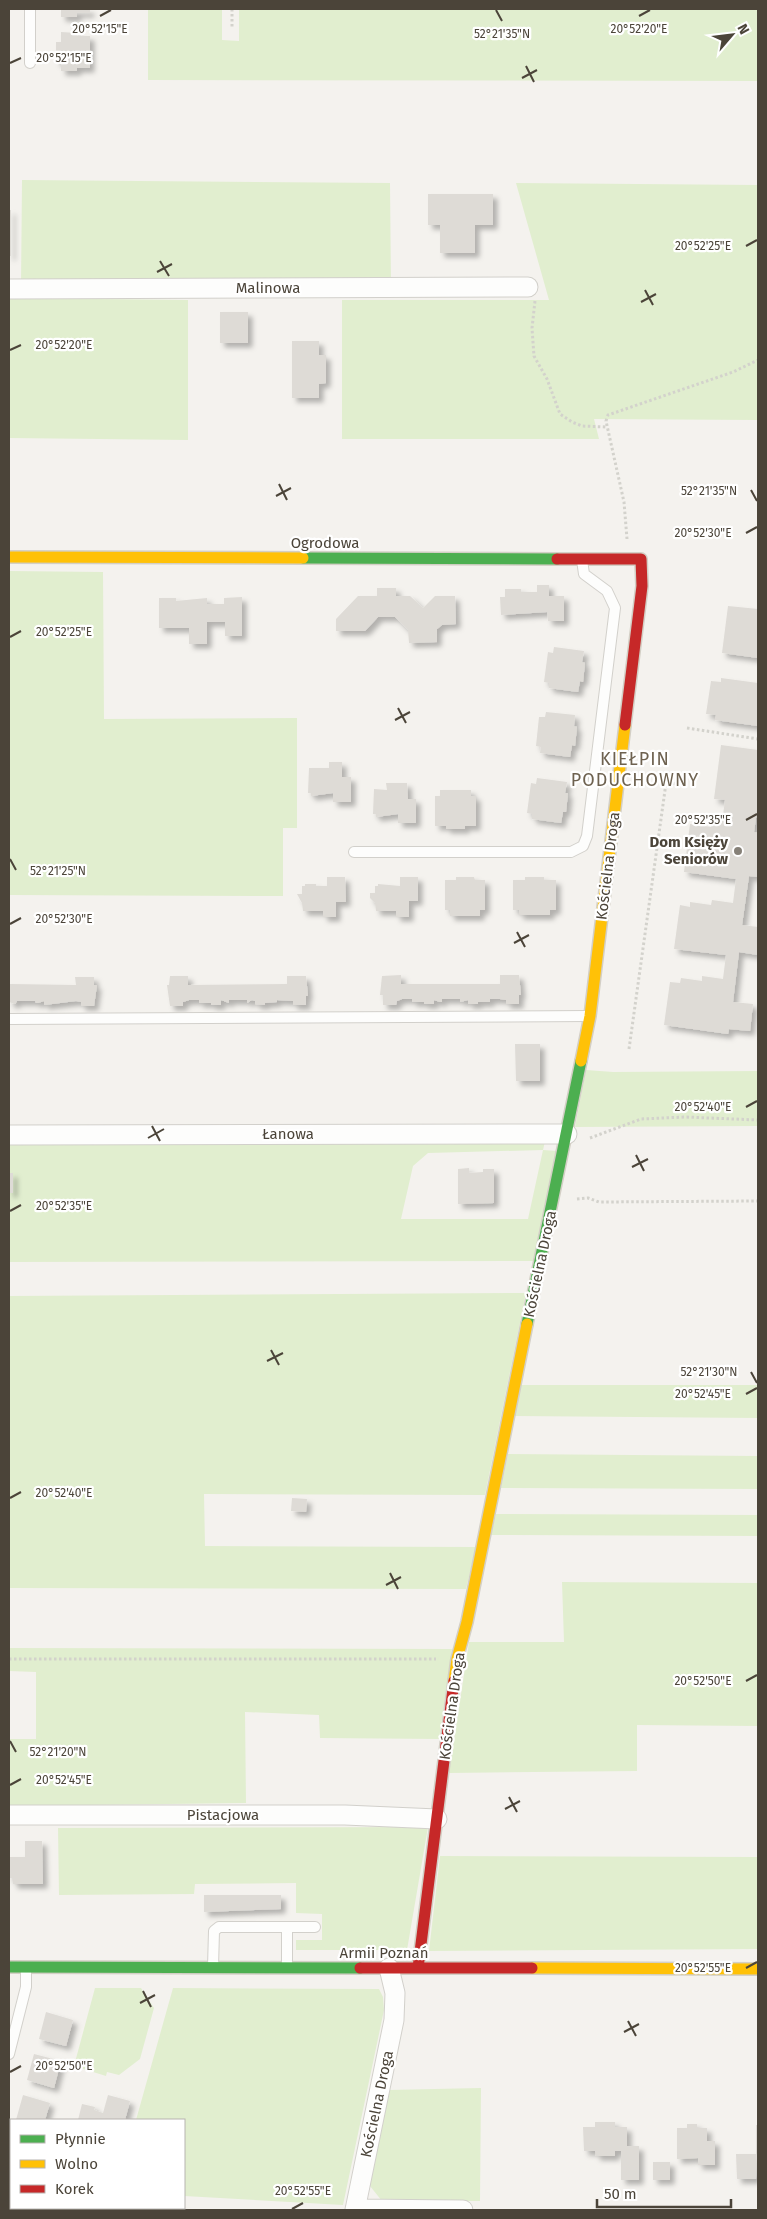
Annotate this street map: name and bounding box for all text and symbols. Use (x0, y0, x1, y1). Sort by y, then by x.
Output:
north arrow (707, 10, 757, 60)
text: N (733, 21, 753, 37)
text: 20°52'15"E (72, 22, 128, 36)
text: 20°52'20"E (610, 22, 668, 36)
text: 52°21'35"N (474, 27, 530, 41)
text: 20°52'15"E (36, 51, 92, 65)
text: 20°52'25"E (675, 239, 731, 253)
street label: Malinowa (236, 279, 300, 297)
text: 20°52'20"E (35, 338, 93, 352)
text: 52°21'35"N (681, 484, 737, 498)
text: 20°52'30"E (674, 526, 732, 540)
street label: Ogrodowa (291, 534, 359, 552)
text: 20°52'25"E (36, 625, 92, 639)
district label: KIEŁPIN PODUCHOWNY (571, 748, 699, 791)
street label: Kościelna Droga (592, 811, 624, 921)
text: 20°52'35"E (675, 813, 731, 827)
place label: Dom Księży Seniorów (649, 833, 729, 868)
marker: Dom Księży Seniorów (732, 845, 744, 857)
text: 52°21'25"N (30, 864, 86, 878)
text: 20°52'30"E (35, 912, 93, 926)
text: 20°52'40"E (674, 1100, 732, 1114)
street label: Łanowa (262, 1125, 314, 1143)
text: 20°52'35"E (36, 1199, 92, 1213)
street label: Kościelna Droga (520, 1209, 560, 1319)
text: 52°21'30"N (680, 1365, 738, 1379)
text: 20°52'45"E (675, 1387, 731, 1401)
text: 20°52'40"E (35, 1486, 93, 1500)
street label: Kościelna Droga (436, 1651, 468, 1761)
text: 20°52'50"E (674, 1674, 732, 1688)
text: 52°21'20"N (29, 1745, 87, 1759)
text: 20°52'45"E (36, 1773, 92, 1787)
street label: Pistacjowa (187, 1806, 259, 1824)
street label: Armii Poznań (340, 1944, 428, 1962)
text: 20°52'55"E (675, 1961, 731, 1975)
street label: Kościelna Droga (357, 2049, 397, 2159)
text: 20°52'50"E (35, 2059, 93, 2073)
legend (10, 2119, 185, 2209)
text: Płynnie (55, 2130, 106, 2148)
text: Wolno (55, 2155, 98, 2173)
scale bar (597, 2176, 731, 2208)
text: Korek (55, 2180, 94, 2198)
text: 20°52'55"E (275, 2184, 331, 2198)
text: 50 m (604, 2185, 637, 2203)

